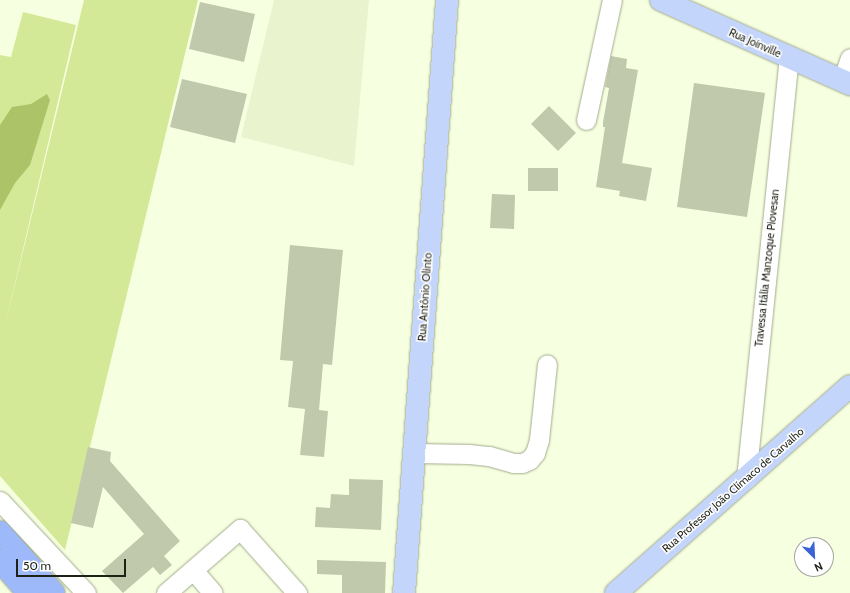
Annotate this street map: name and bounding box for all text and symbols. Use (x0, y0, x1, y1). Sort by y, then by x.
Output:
street label: Rua Joinville (727, 26, 783, 60)
street label: Travessa Itália Manzoque Piovesan (752, 189, 782, 347)
street label: Rua Antônio Olinto (415, 252, 435, 342)
street label: Rua Professor João Clímaco de Carvalho (659, 425, 807, 555)
north arrow (794, 537, 834, 577)
scale bar (18, 551, 128, 577)
text: 50 m (23, 558, 51, 573)
text: N (812, 559, 825, 575)

